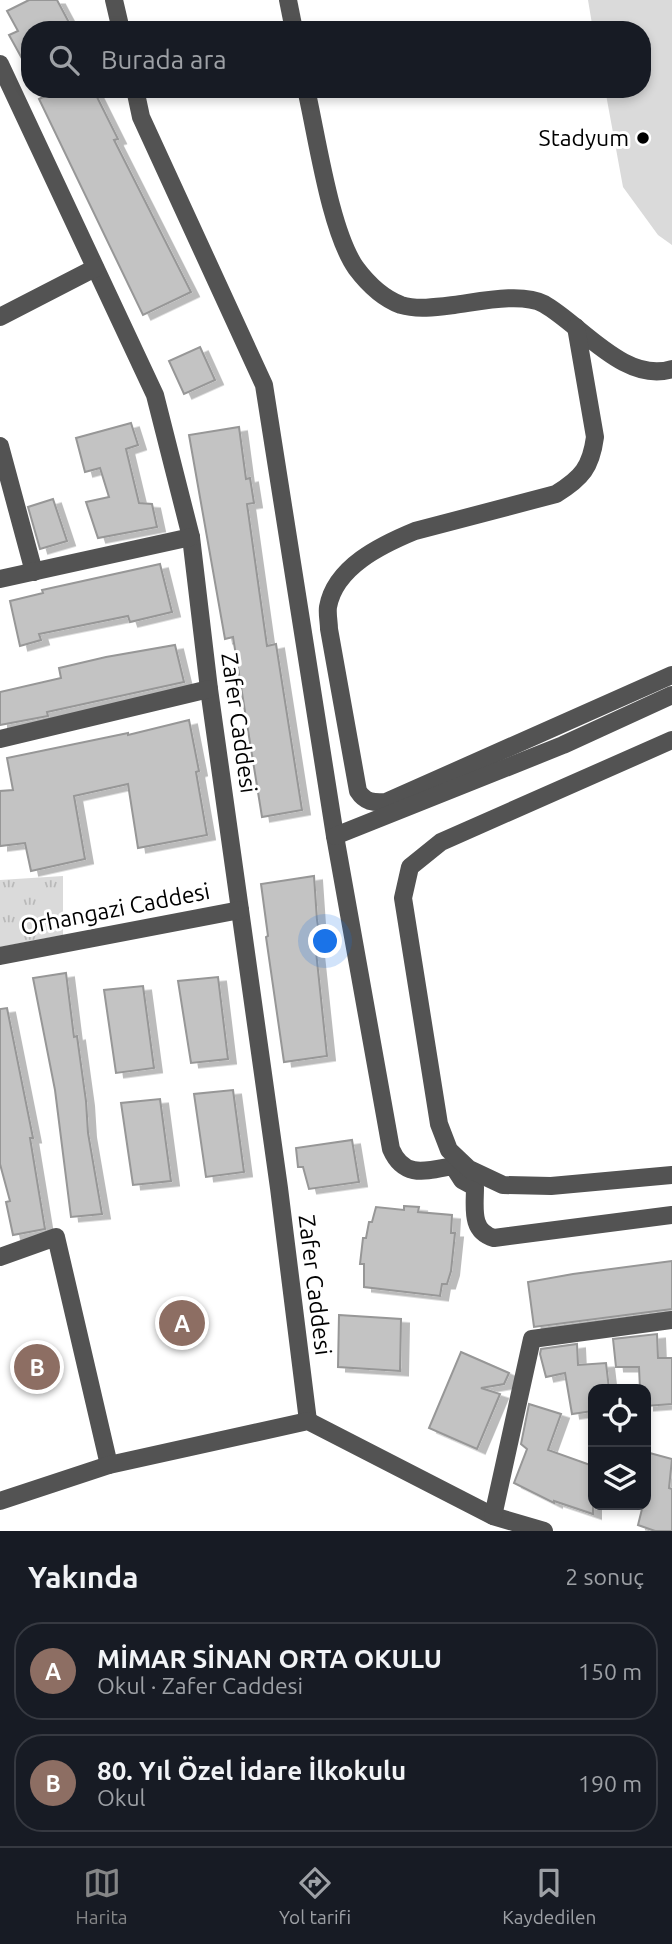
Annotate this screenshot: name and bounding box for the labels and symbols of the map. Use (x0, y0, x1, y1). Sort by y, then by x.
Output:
place label: Stadyum (539, 125, 629, 150)
marker: Stadyum (635, 130, 651, 146)
street label: Zafer Caddesi (217, 651, 262, 795)
street label: Orhangazi Caddesi (18, 878, 212, 939)
your location (308, 924, 342, 958)
street label: Zafer Caddesi (294, 1213, 337, 1357)
pin: A (159, 1297, 205, 1349)
pin: B (14, 1341, 60, 1393)

